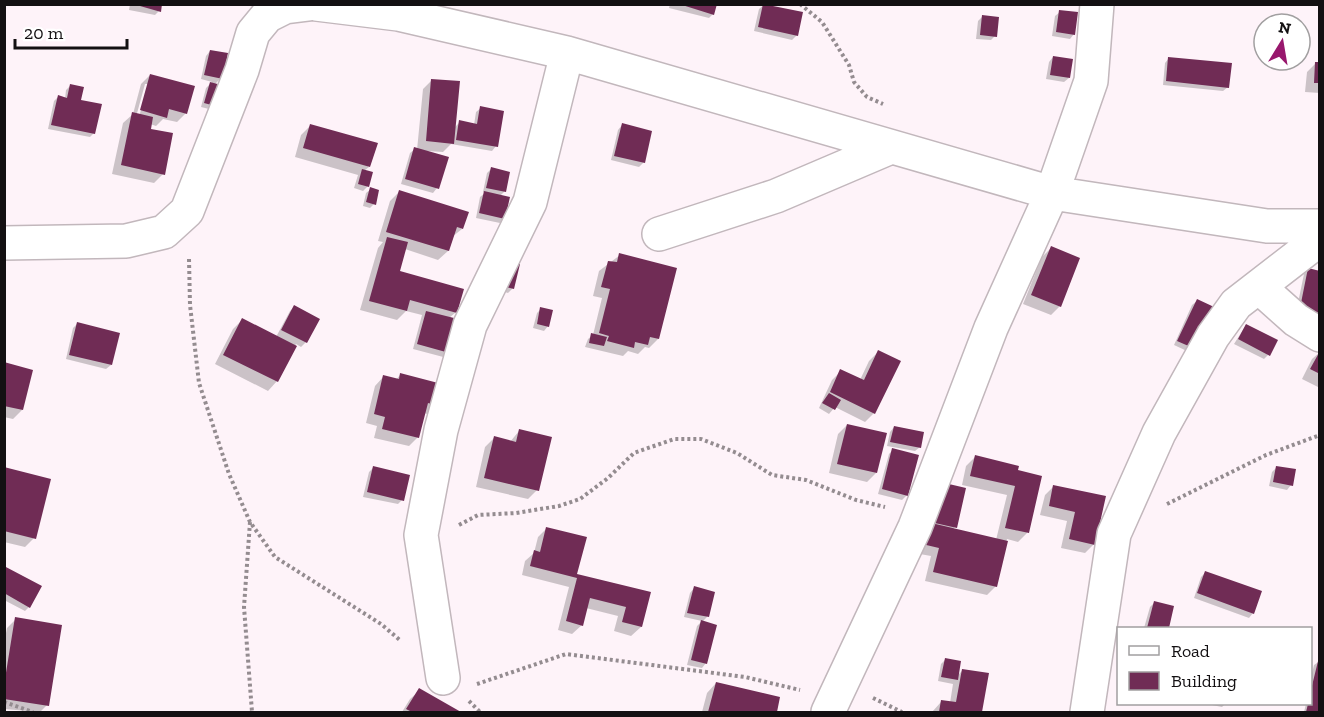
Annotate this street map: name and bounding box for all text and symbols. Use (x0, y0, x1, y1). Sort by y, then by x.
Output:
scale bar (15, 12, 128, 50)
north arrow (1252, 12, 1312, 72)
text: N (1277, 17, 1293, 38)
text: 20 m (24, 22, 64, 44)
legend (1117, 627, 1312, 705)
text: Road (1171, 640, 1210, 662)
text: Building (1171, 670, 1237, 692)

